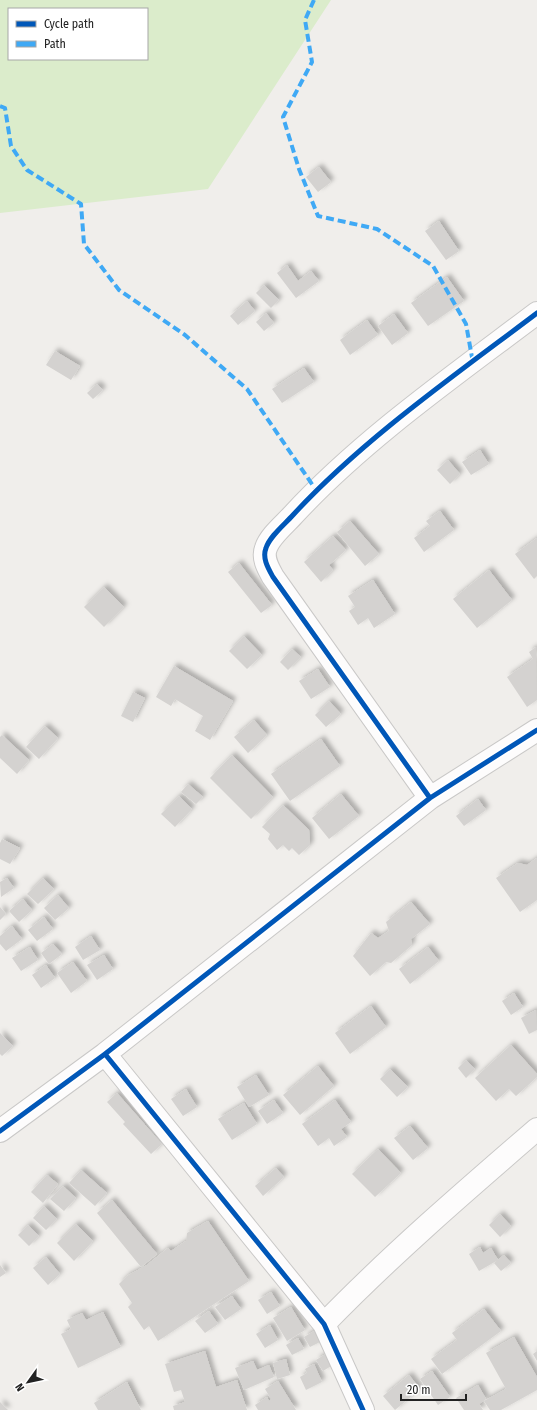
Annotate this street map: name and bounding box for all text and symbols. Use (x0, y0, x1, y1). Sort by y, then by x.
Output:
legend (8, 8, 148, 60)
text: Cycle path (44, 17, 94, 31)
text: Path (44, 37, 66, 51)
north arrow (8, 1362, 48, 1402)
scale bar (401, 1376, 466, 1402)
text: N (13, 1381, 27, 1393)
text: 20 m (407, 1383, 431, 1397)

